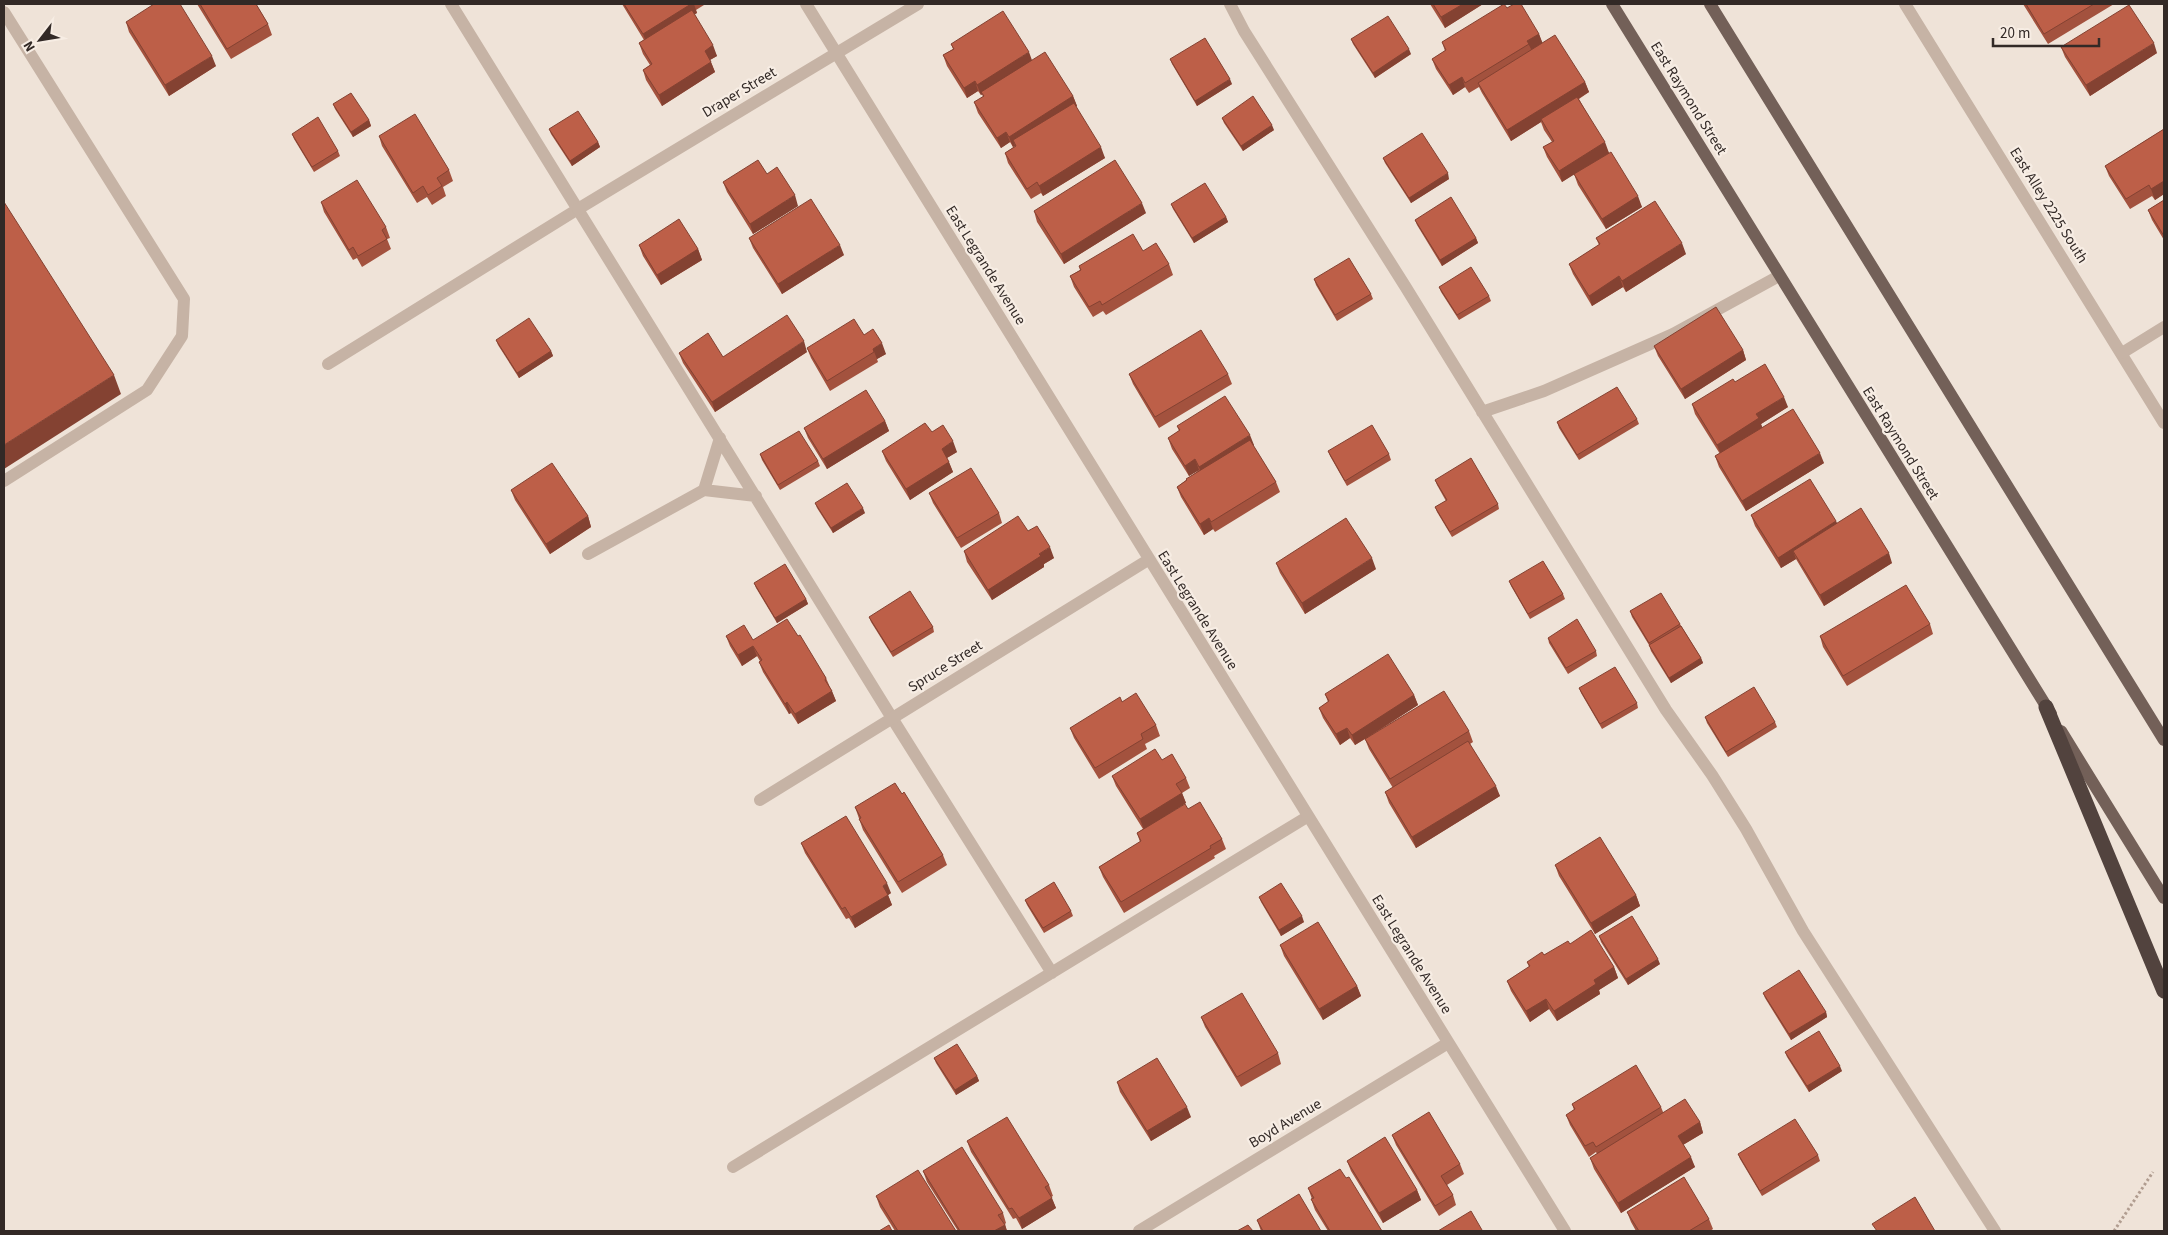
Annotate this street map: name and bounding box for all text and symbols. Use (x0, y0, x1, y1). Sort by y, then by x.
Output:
north arrow (15, 15, 65, 65)
scale bar (1993, 15, 2099, 47)
text: 20 m (2000, 23, 2030, 44)
text: N (19, 37, 41, 55)
street label: East Raymond Street (1645, 37, 1732, 159)
street label: Draper Street (698, 62, 780, 123)
street label: East Alley 2225 South (2004, 143, 2093, 267)
street label: East Legrande Avenue (940, 202, 1031, 329)
street label: East Raymond Street (1857, 382, 1944, 504)
street label: East Legrande Avenue (1152, 547, 1243, 674)
street label: Spruce Street (904, 635, 987, 698)
street label: East Legrande Avenue (1366, 891, 1457, 1018)
street label: Boyd Avenue (1245, 1093, 1326, 1153)

